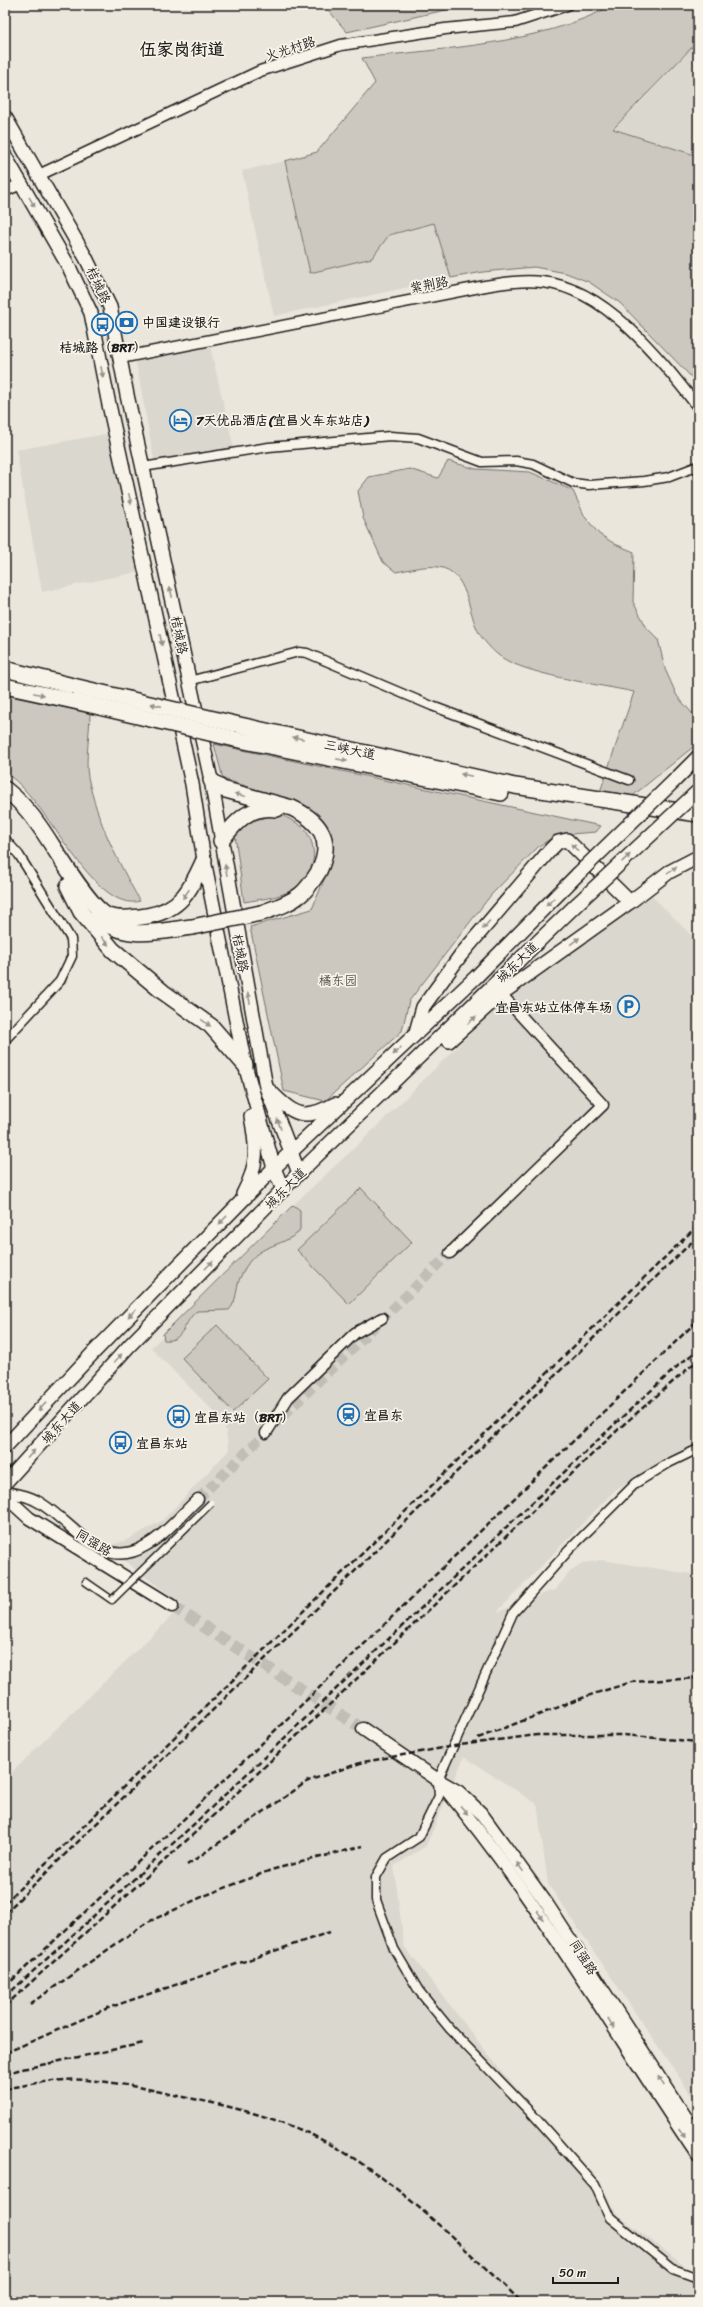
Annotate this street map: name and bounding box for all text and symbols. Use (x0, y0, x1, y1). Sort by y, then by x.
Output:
street label: 火光村路 (262, 30, 318, 67)
district label: 伍家岗街道 (140, 34, 225, 64)
one-way arrow (28, 196, 35, 208)
street label: 桔城路 (80, 263, 117, 308)
street label: 紫荆路 (408, 269, 450, 300)
bank icon: 中国建设银行 (114, 309, 140, 335)
place label: 中国建设银行 (142, 311, 220, 334)
bus stop icon: 桔城路（BRT） (90, 312, 116, 338)
place label: 桔城路（BRT） (59, 336, 147, 359)
one-way arrow (100, 366, 106, 378)
hotel icon: 7天优品酒店(宜昌火车东站店) (167, 407, 193, 433)
place label: 7天优品酒店(宜昌火车东站店) (196, 409, 370, 432)
one-way arrow (128, 493, 134, 505)
one-way arrow (167, 586, 173, 598)
street label: 桔城路 (164, 614, 195, 656)
one-way arrow (159, 634, 165, 646)
one-way arrow (33, 691, 45, 697)
one-way arrow (150, 702, 162, 708)
street label: 三峡大道 (322, 733, 378, 766)
one-way arrow (292, 735, 304, 741)
one-way arrow (336, 758, 348, 764)
one-way arrow (460, 771, 472, 777)
one-way arrow (234, 792, 246, 798)
one-way arrow (570, 843, 580, 853)
one-way arrow (621, 853, 631, 863)
one-way arrow (223, 864, 229, 876)
one-way arrow (667, 867, 678, 874)
one-way arrow (182, 889, 190, 900)
one-way arrow (546, 897, 555, 907)
one-way arrow (482, 919, 491, 930)
street label: 桔城路 (226, 932, 255, 974)
one-way arrow (101, 935, 110, 946)
street label: 城东大道 (491, 936, 544, 989)
one-way arrow (570, 937, 581, 945)
park label: 橘东园 (318, 969, 358, 992)
one-way arrow (246, 992, 252, 1004)
parking icon: 宜昌东站立体停车场 (615, 994, 641, 1020)
place label: 宜昌东站立体停车场 (495, 996, 612, 1019)
one-way arrow (467, 1015, 477, 1025)
one-way arrow (200, 1019, 211, 1027)
one-way arrow (392, 1046, 402, 1056)
one-way arrow (276, 1118, 282, 1130)
street label: 城东大道 (259, 1162, 312, 1215)
one-way arrow (218, 1215, 228, 1225)
one-way arrow (204, 1260, 214, 1270)
one-way arrow (127, 1308, 137, 1318)
one-way arrow (114, 1353, 123, 1363)
street label: 城东大道 (35, 1395, 87, 1449)
one-way arrow (37, 1402, 47, 1412)
station icon: 宜昌东 (335, 1402, 361, 1428)
bus stop icon: 宜昌东站（BRT） (165, 1404, 191, 1430)
place label: 宜昌东 (364, 1404, 403, 1427)
place label: 宜昌东站（BRT） (194, 1406, 295, 1429)
bus stop icon: 宜昌东站 (107, 1430, 133, 1456)
place label: 宜昌东站 (136, 1432, 188, 1455)
one-way arrow (26, 1450, 35, 1459)
street label: 同强路 (71, 1523, 116, 1562)
one-way arrow (459, 1805, 468, 1815)
one-way arrow (516, 1861, 525, 1872)
one-way arrow (536, 1910, 544, 1920)
street label: 同强路 (563, 1935, 604, 1980)
one-way arrow (607, 2019, 615, 2029)
one-way arrow (657, 2075, 665, 2086)
one-way arrow (678, 2128, 686, 2138)
scale bar (553, 2259, 618, 2285)
text: 50 m (559, 2262, 586, 2284)

